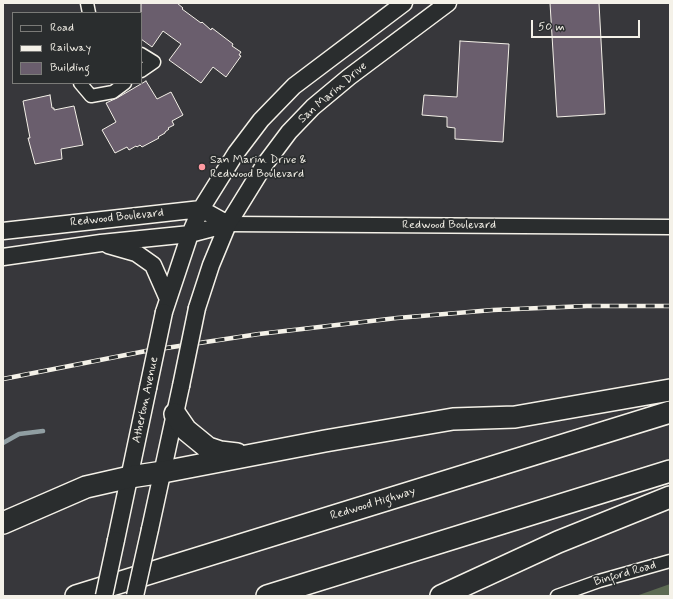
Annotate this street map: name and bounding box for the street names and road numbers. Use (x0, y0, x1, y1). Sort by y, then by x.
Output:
street label: San Marin Drive (296, 59, 370, 127)
street label: Redwood Boulevard (70, 206, 164, 230)
street label: Redwood Boulevard (402, 218, 496, 232)
street label: Atherton Avenue (130, 356, 162, 444)
street label: Redwood Highway (329, 484, 417, 524)
street label: Binford Road (592, 558, 658, 590)

